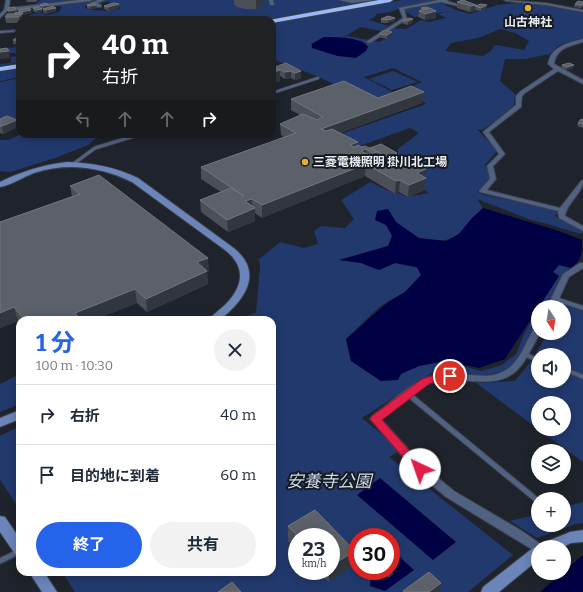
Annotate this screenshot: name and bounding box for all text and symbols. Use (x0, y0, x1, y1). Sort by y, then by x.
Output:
marker: 山古神社 (523, 3, 533, 13)
place label: 山古神社 (504, 15, 552, 29)
text: 40 m (102, 28, 169, 61)
icon: right (36, 32, 88, 84)
text: 右折 (102, 66, 138, 88)
icon: left (72, 108, 94, 130)
icon: ahead (114, 108, 136, 130)
icon: ahead (156, 108, 178, 130)
icon: right (198, 108, 220, 130)
place label: 三菱電機照明 掛川北工場 (313, 155, 447, 169)
marker: 三菱電機照明 掛川北工場 (300, 157, 310, 167)
north arrow (531, 300, 571, 340)
map controls (531, 300, 571, 580)
text: 1 分 (36, 329, 75, 357)
button: close (214, 329, 256, 371)
button: sound (531, 348, 571, 388)
text: 100 m · 10:30 (36, 358, 113, 373)
pin (433, 359, 467, 393)
icon: arrive (439, 365, 461, 387)
button: search (531, 396, 571, 436)
icon: right (36, 404, 58, 426)
text: 40 m (220, 406, 256, 424)
text: 右折 (70, 407, 100, 425)
button: layers (531, 444, 571, 484)
position arrow (399, 448, 441, 490)
icon: arrive (36, 464, 58, 486)
text: 60 m (220, 466, 256, 484)
text: 目的地に到着 (70, 467, 160, 485)
park label: 安養寺公園 (287, 471, 373, 492)
button: + (531, 492, 571, 532)
button: 終了 (36, 522, 142, 568)
button: 共有 (150, 522, 256, 568)
speed limit sign: 30 (348, 528, 400, 580)
text: 23 (303, 537, 325, 561)
button: − (531, 540, 571, 580)
text: km/h (302, 558, 326, 570)

